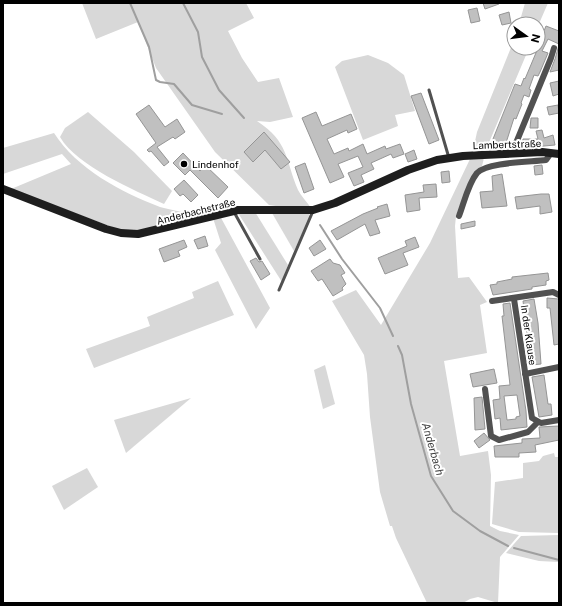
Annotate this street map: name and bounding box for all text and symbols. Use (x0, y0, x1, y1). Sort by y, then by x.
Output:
north arrow (506, 16, 546, 56)
text: N (529, 33, 543, 44)
street label: Lambertstraße (472, 137, 542, 151)
place label: Lindenhof (192, 158, 239, 170)
marker: Lindenhof (179, 159, 189, 169)
street label: Anderbachstraße (155, 195, 237, 227)
street label: In der Klause (519, 304, 539, 366)
water label: Anderbach (420, 421, 446, 477)

